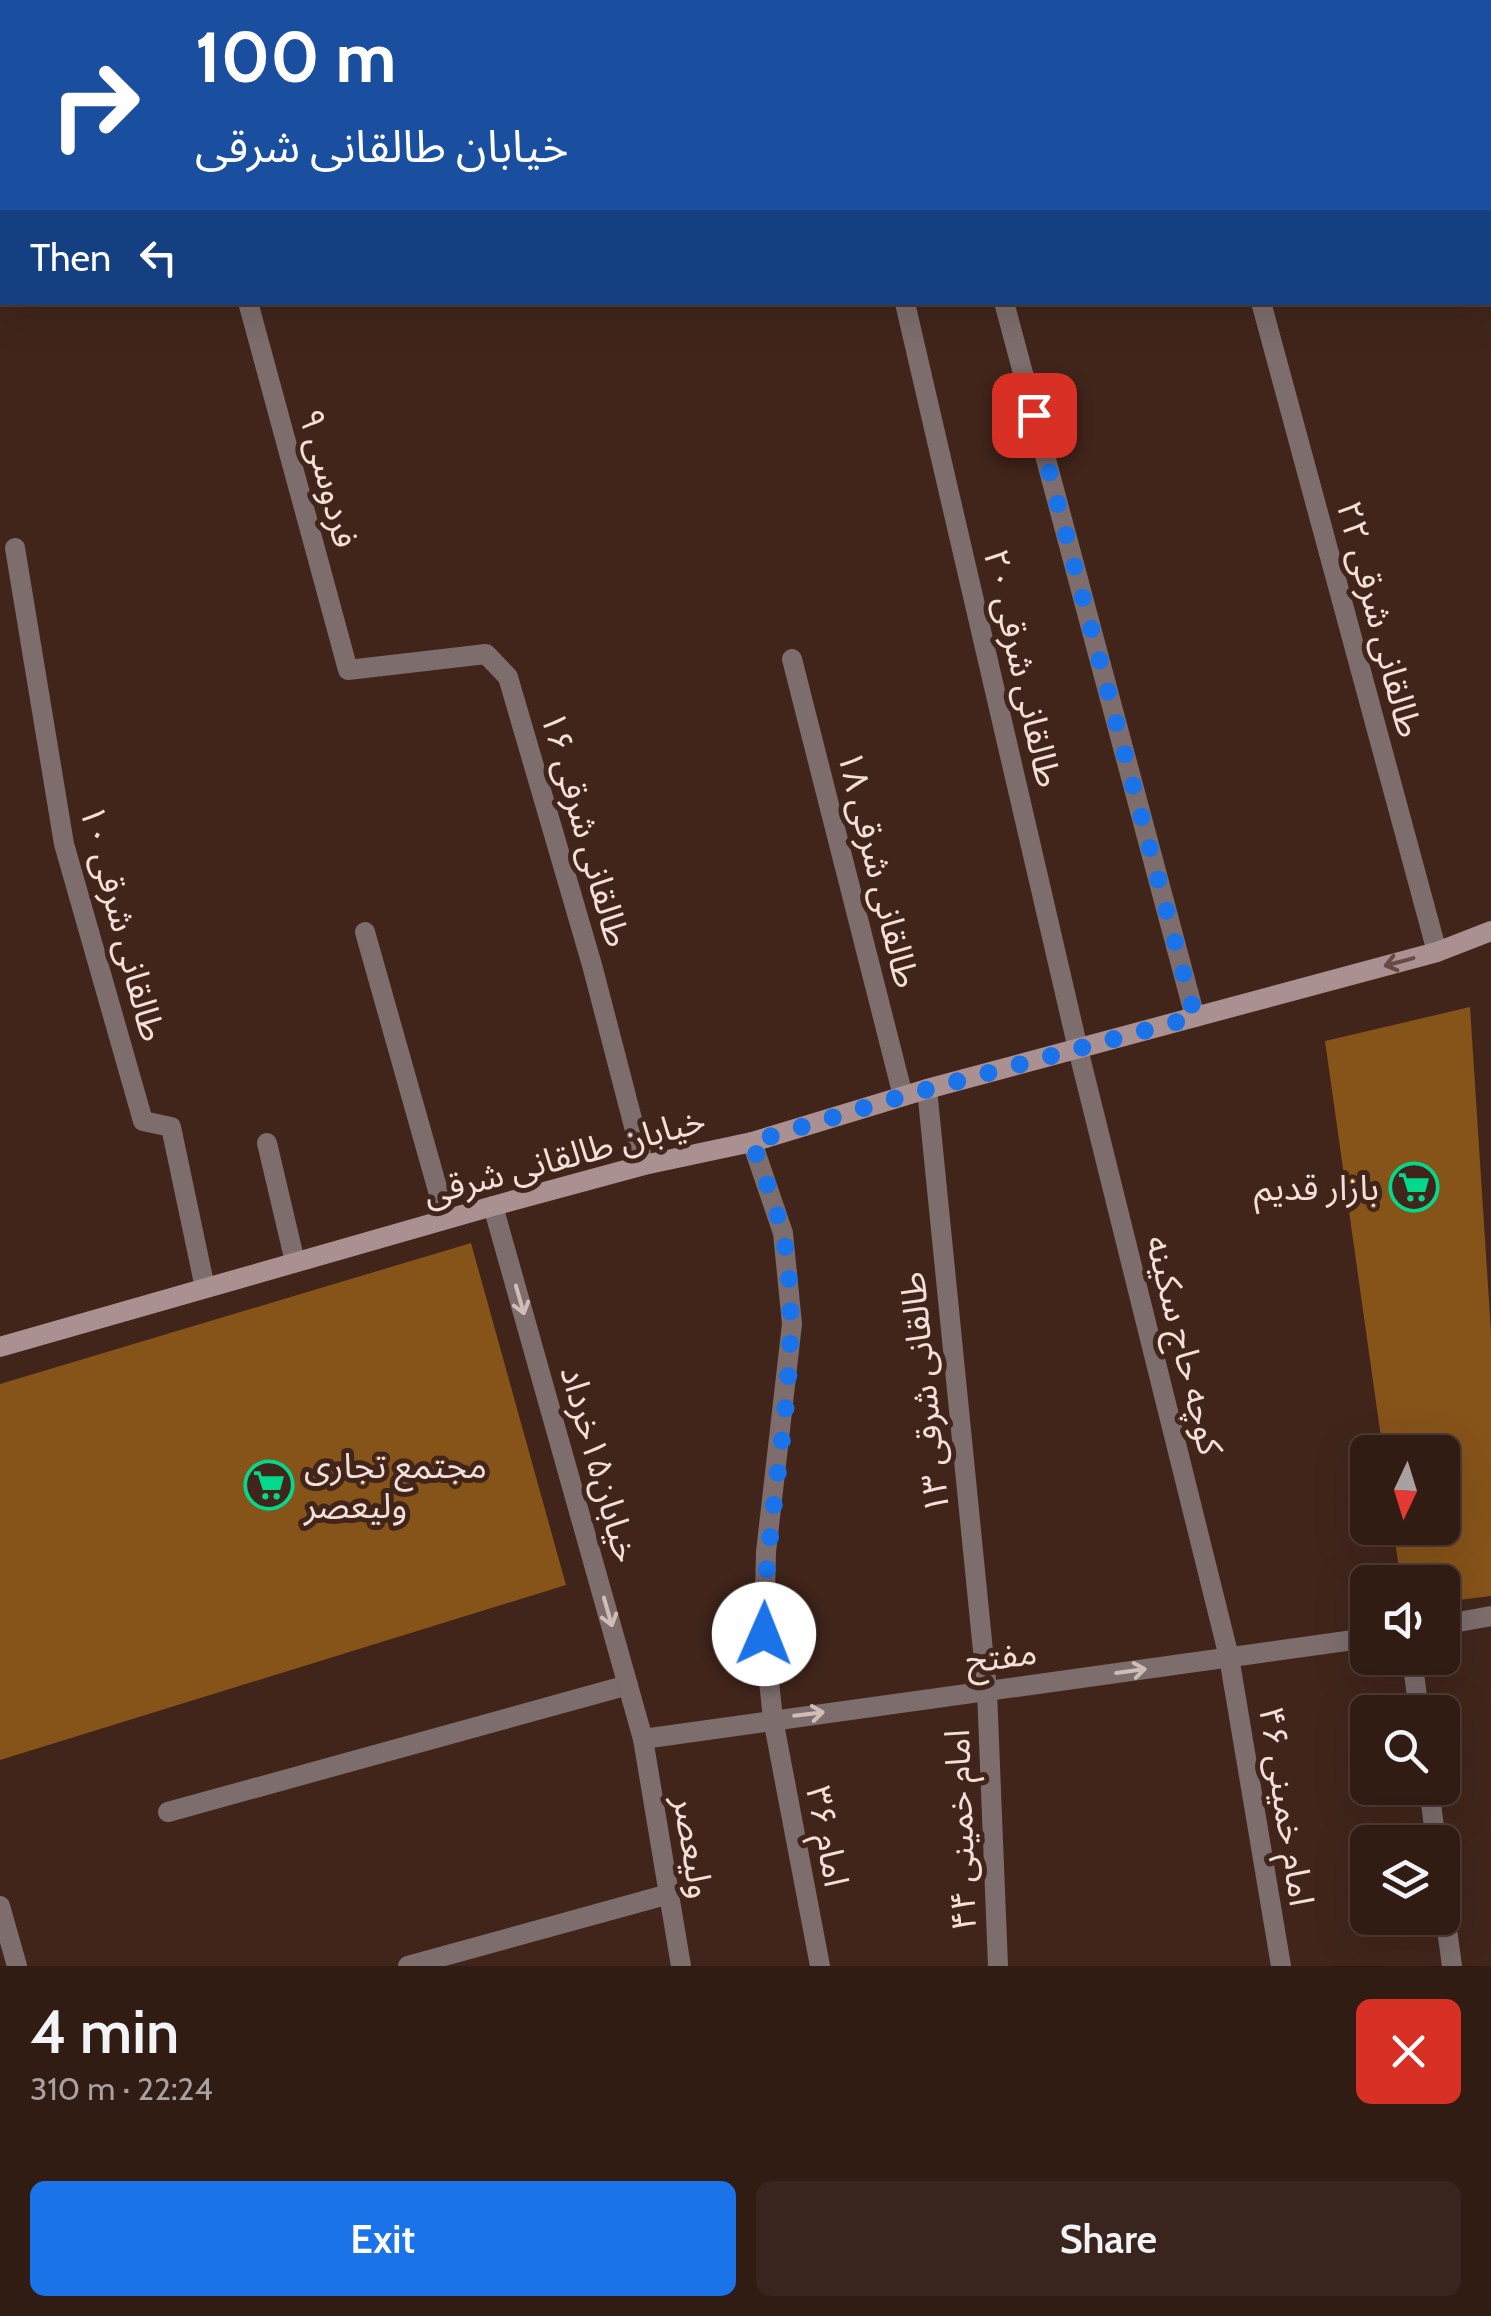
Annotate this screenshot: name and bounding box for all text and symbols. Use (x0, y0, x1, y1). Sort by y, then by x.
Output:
text: 100 m (195, 14, 396, 100)
icon: right (30, 40, 160, 170)
text: خیابان طالقانی شرقی (195, 119, 569, 173)
icon: left (131, 230, 186, 285)
text: Then (30, 234, 111, 281)
pin (992, 373, 1077, 458)
icon: arrive (1007, 388, 1062, 443)
street label: فردوسی ۹ (290, 404, 368, 552)
street label: طالقانی شرقی ۲۲ (1328, 496, 1432, 742)
street label: طالقانی شرقی ۲۰ (975, 545, 1071, 791)
street label: طالقانی شرقی ۱۶ (532, 706, 640, 952)
street label: طالقانی شرقی ۱۸ (829, 746, 929, 992)
street label: طالقانی شرقی ۱۰ (71, 800, 175, 1046)
one-way arrow (1384, 954, 1415, 972)
street label: خیابان طالقانی شرقی (418, 1098, 710, 1214)
supermarket icon: بازار قدیم (1388, 1161, 1440, 1213)
place label: بازار قدیم (1254, 1166, 1379, 1215)
street label: کوچه حاج سکینه (1132, 1231, 1233, 1461)
street label: طالقانی شرقی ۱۳ (890, 1270, 958, 1516)
one-way arrow (511, 1283, 530, 1315)
street label: خیابان۱۵خرداد (551, 1361, 649, 1567)
north arrow (1350, 1435, 1460, 1545)
map controls (1350, 1435, 1460, 1935)
place label: مجتمع تجاری ولیعصر (303, 1444, 487, 1527)
supermarket icon: مجتمع تجاری ولیعصر (243, 1459, 295, 1511)
button: sound (1350, 1565, 1460, 1675)
position arrow (712, 1582, 816, 1686)
one-way arrow (599, 1596, 618, 1628)
street label: مفتح (963, 1630, 1040, 1687)
one-way arrow (1114, 1661, 1147, 1679)
button: search (1350, 1695, 1460, 1805)
street label: امام خمینی ۴۶ (1245, 1703, 1324, 1910)
one-way arrow (792, 1704, 825, 1723)
street label: امام خمینی ۴۴ (935, 1728, 990, 1931)
street label: امام ۳۶ (792, 1782, 859, 1891)
street label: ولیعصر (665, 1792, 723, 1901)
button: layers (1350, 1825, 1460, 1935)
text: 4 min (30, 1995, 179, 2068)
button: close (1356, 1999, 1461, 2104)
text: 310 m · 22:24 (30, 2069, 213, 2108)
button: Exit (30, 2181, 736, 2296)
button: Share (756, 2181, 1461, 2296)

